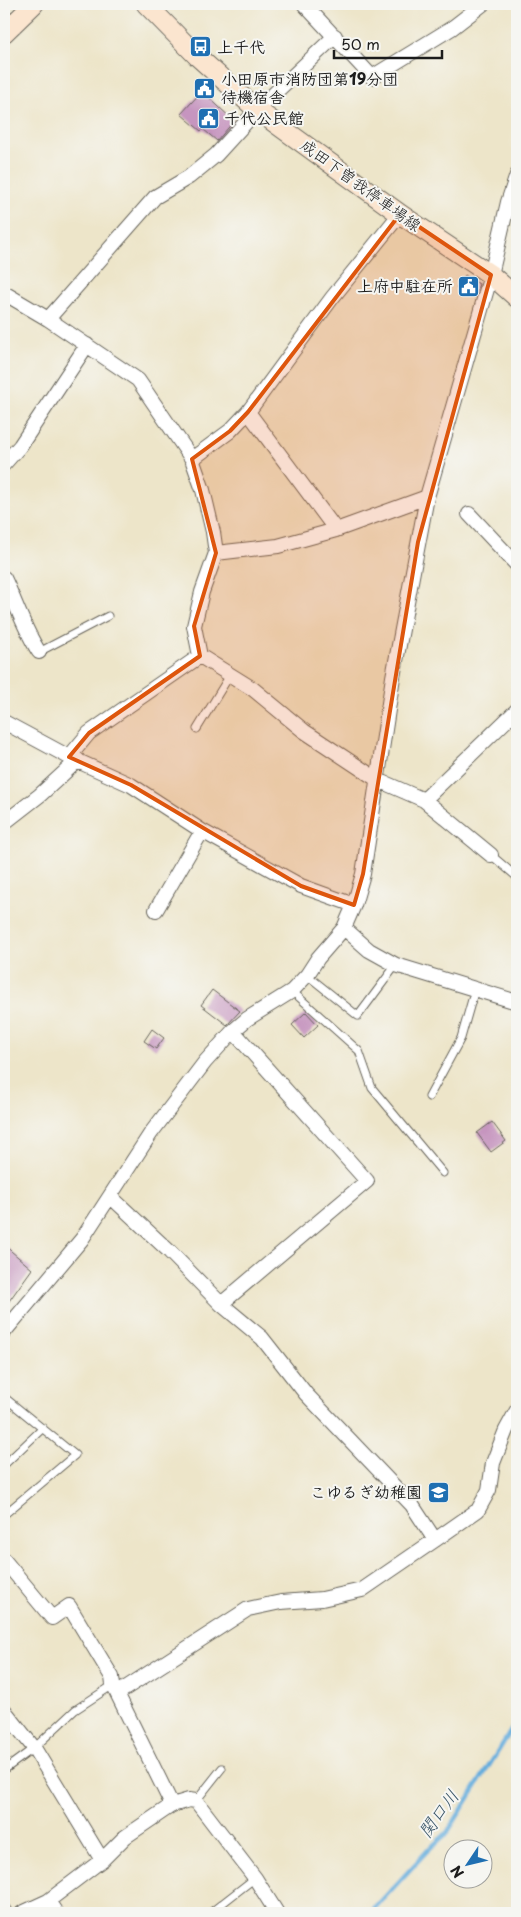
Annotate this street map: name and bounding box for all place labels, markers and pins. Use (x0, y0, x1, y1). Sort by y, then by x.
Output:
place label: 上千代 (217, 34, 265, 58)
bus stop icon: 上千代 (189, 35, 213, 59)
place label: 小田原市消防団第19分団 待機宿舎 (221, 66, 398, 108)
public building icon: 小田原市消防団第19分団 待機宿舎 (193, 76, 217, 100)
place label: 千代公民館 (224, 105, 304, 129)
public building icon: 千代公民館 (196, 106, 220, 130)
place label: 上府中駐在所 (357, 273, 453, 297)
public building icon: 上府中駐在所 (457, 274, 481, 298)
place label: こゆるぎ幼稚園 (310, 1479, 422, 1503)
school or university icon: こゆるぎ幼稚園 (426, 1480, 450, 1504)

